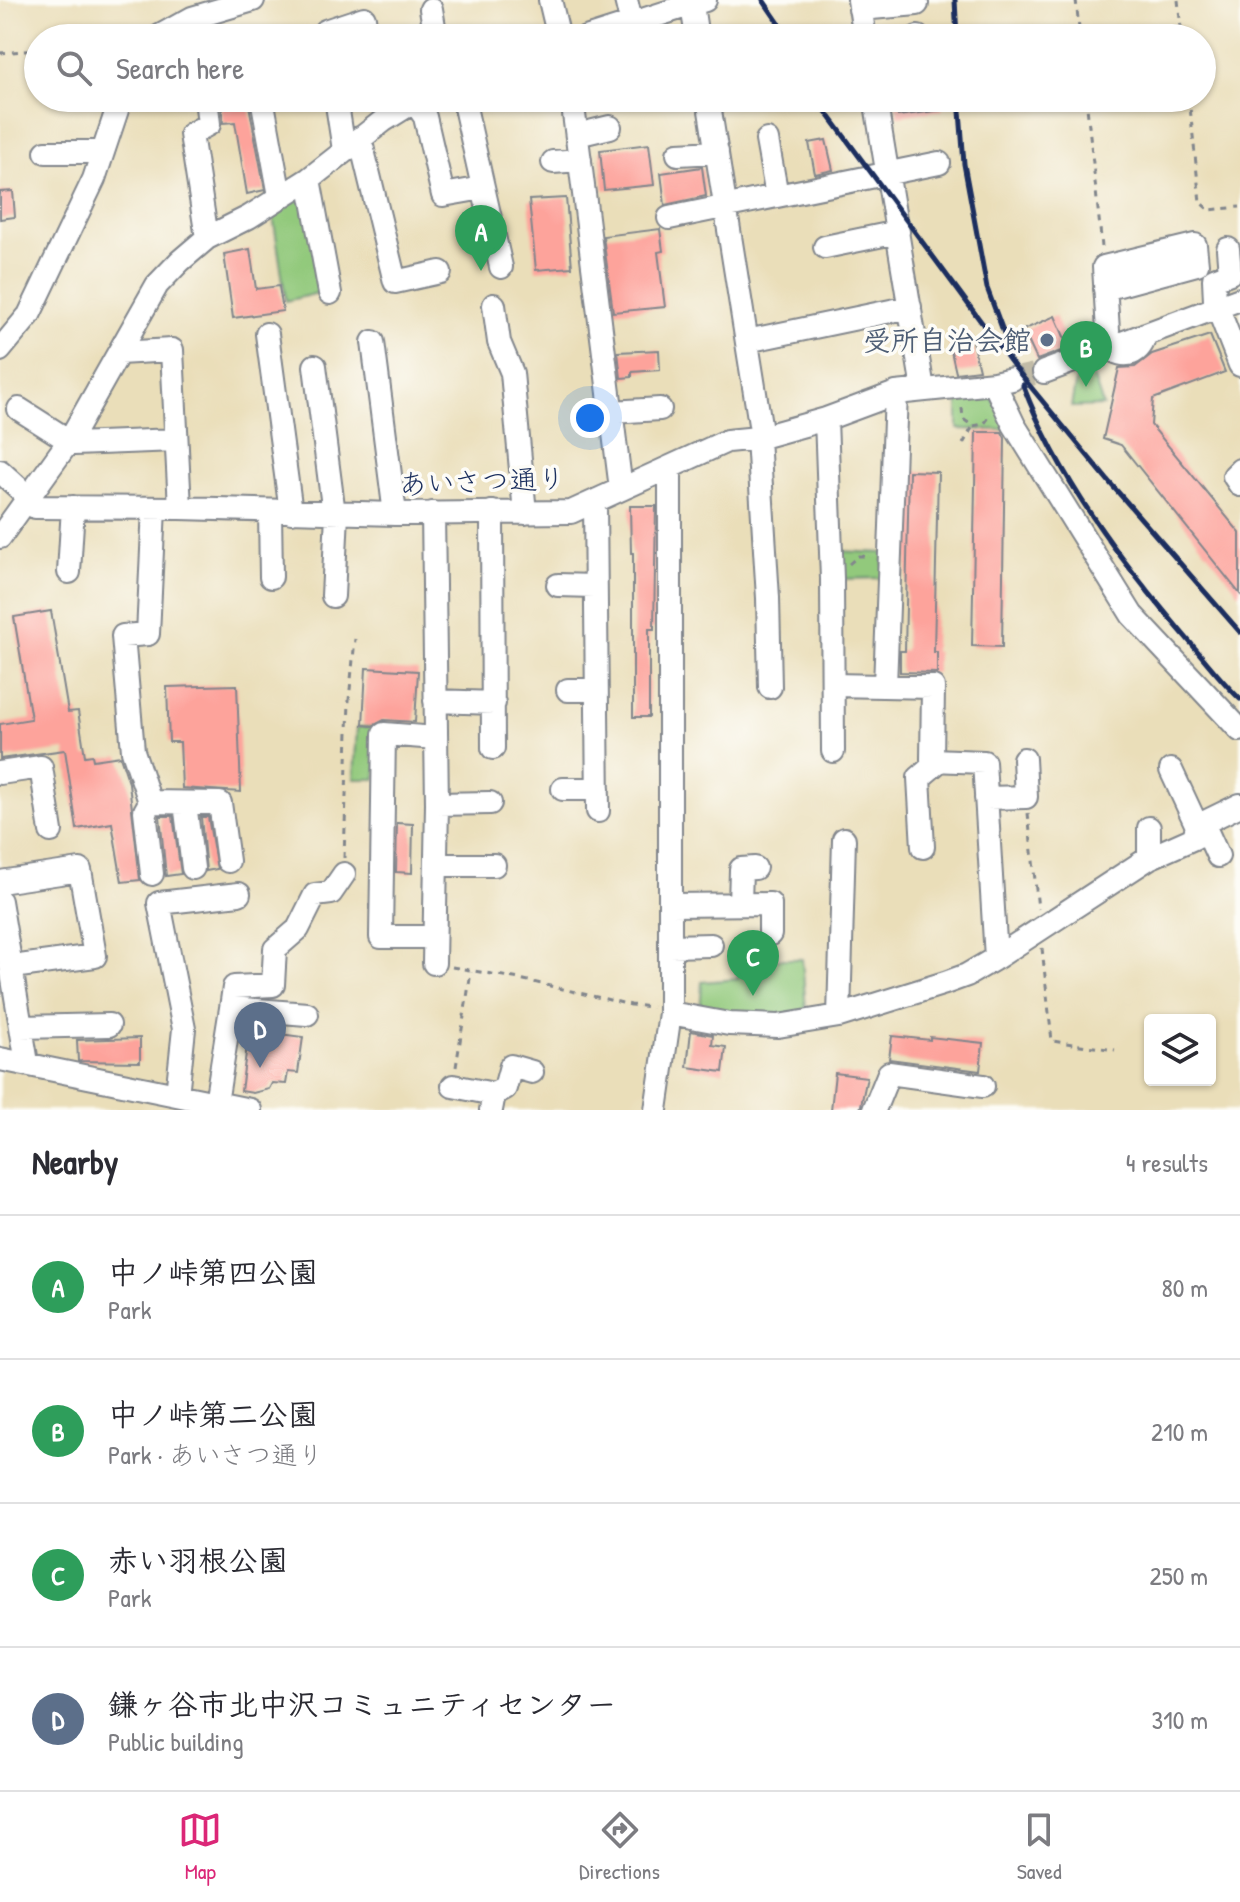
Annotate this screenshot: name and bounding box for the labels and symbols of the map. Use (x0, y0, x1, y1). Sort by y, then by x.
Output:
pin: A (455, 205, 507, 271)
place label: 受所自治会館 (863, 321, 1031, 359)
pin: B (1060, 321, 1112, 387)
marker: 受所自治会館 (1038, 331, 1056, 349)
your location (570, 398, 610, 438)
street label: あいさつ通り (398, 459, 566, 503)
pin: C (727, 930, 779, 996)
pin: D (234, 1002, 286, 1068)

